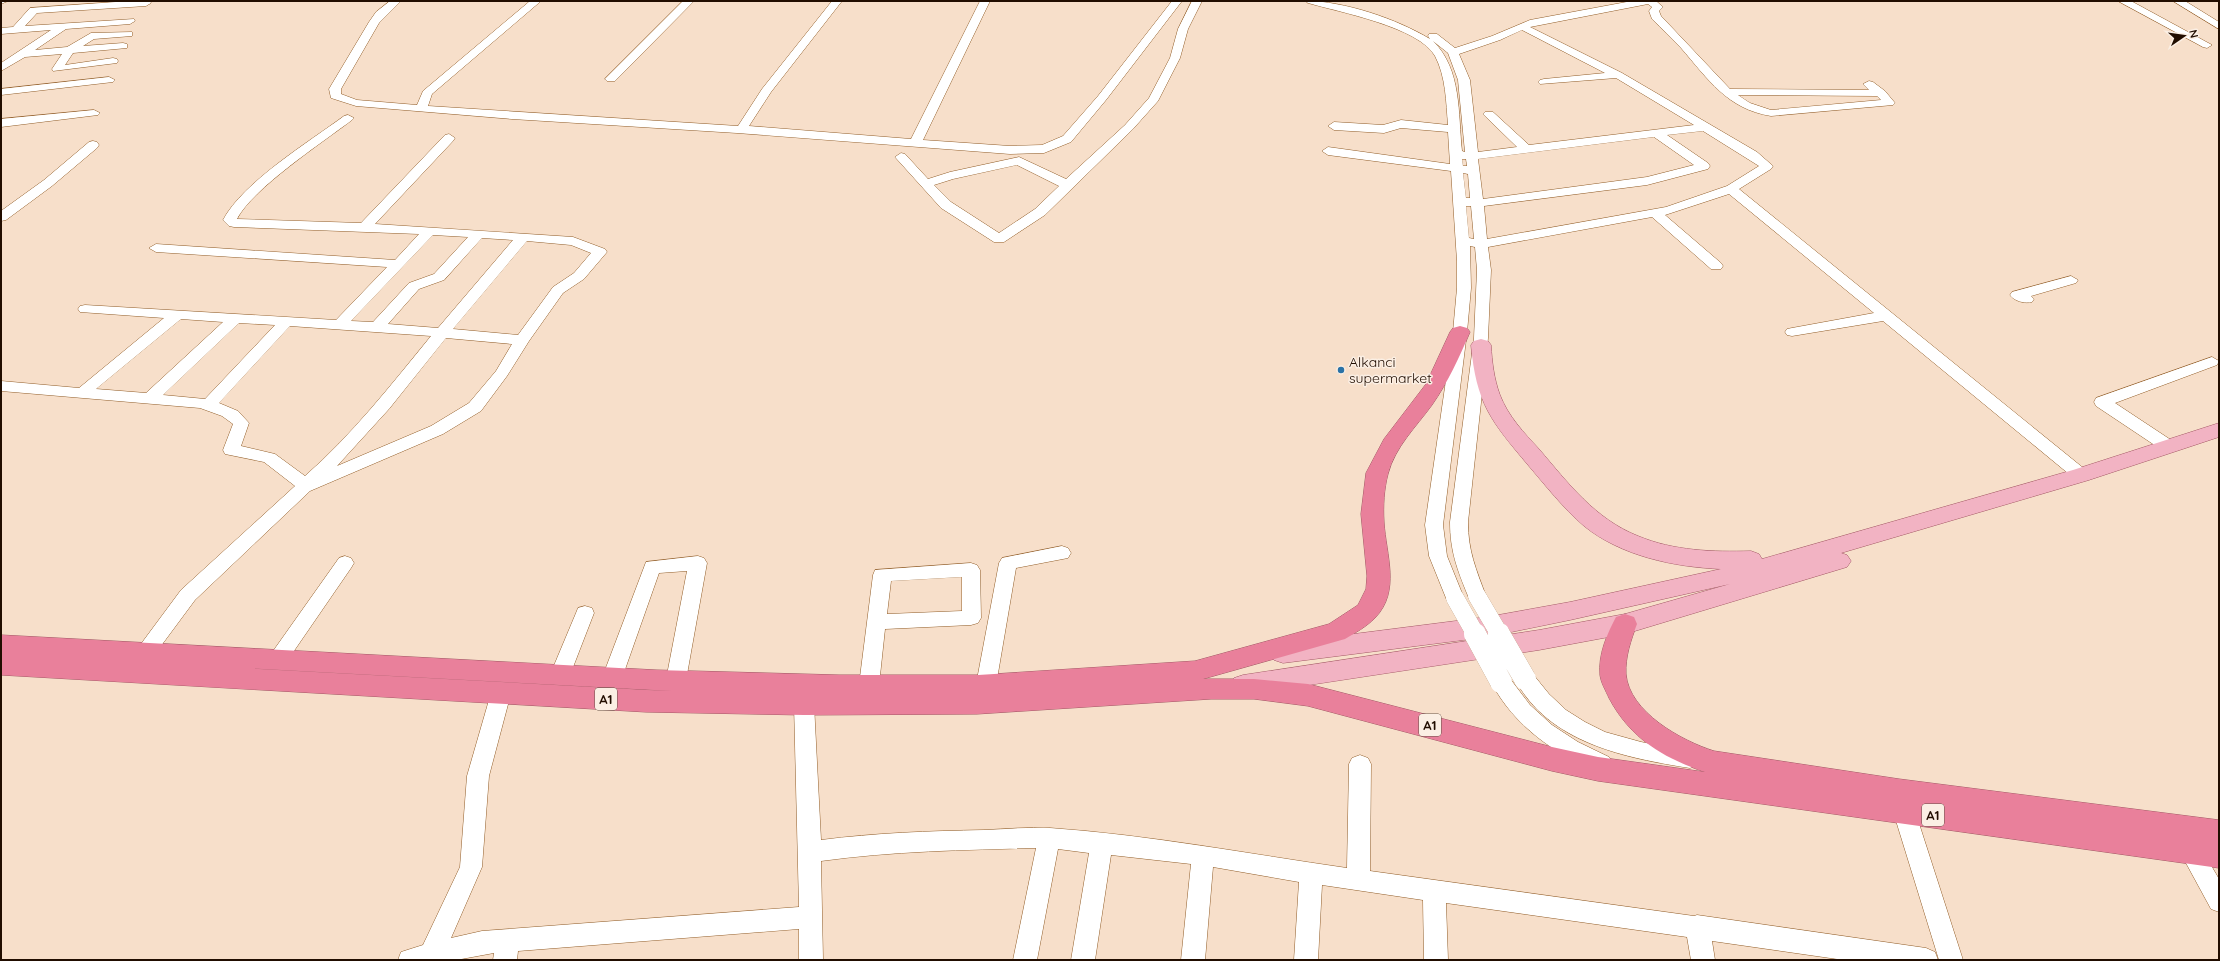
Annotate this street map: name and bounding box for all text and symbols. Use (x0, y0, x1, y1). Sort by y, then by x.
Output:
north arrow (2164, 16, 2204, 56)
text: N (2186, 28, 2201, 39)
place label: Alkanci supermarket (1349, 353, 1432, 387)
marker: Alkanci supermarket (1336, 365, 1346, 375)
road number: A1 (595, 688, 617, 710)
road number: A1 (1419, 714, 1441, 736)
road number: A1 (1922, 804, 1944, 826)

